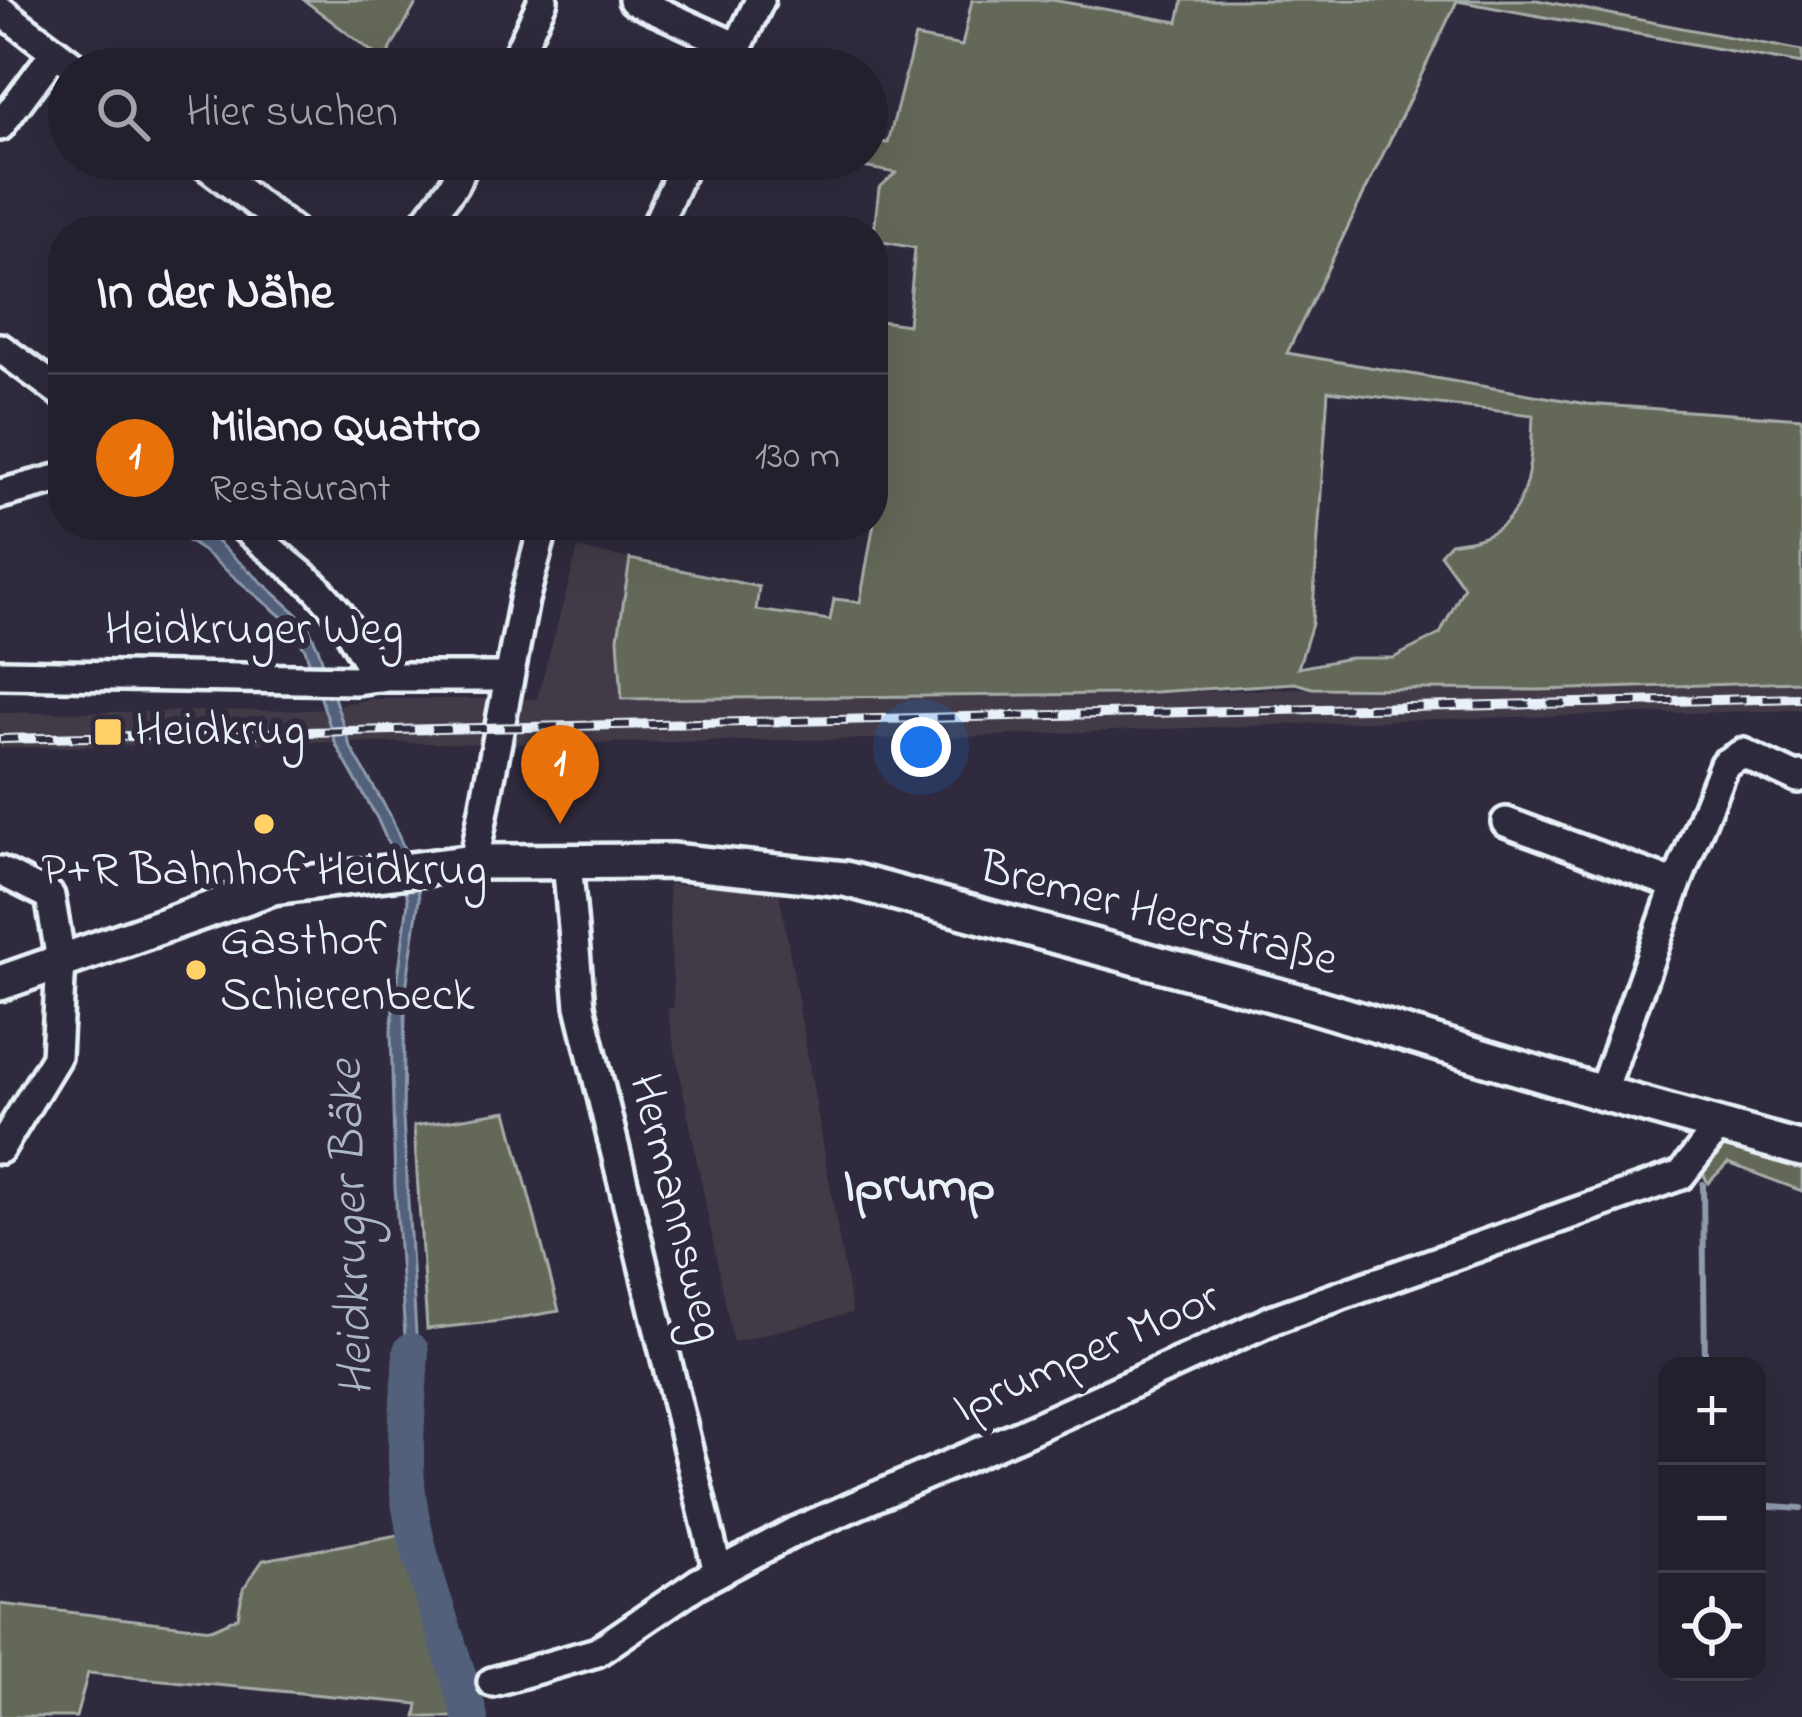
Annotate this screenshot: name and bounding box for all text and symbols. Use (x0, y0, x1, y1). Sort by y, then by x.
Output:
search box (48, 48, 888, 180)
icon: search (90, 81, 156, 147)
text: Hier suchen (186, 81, 398, 147)
text: In der Nähe (96, 257, 333, 332)
text: Milano Quattro (210, 396, 481, 462)
text: 1 (129, 429, 141, 486)
text: 130 m (755, 429, 840, 486)
text: Restaurant (210, 462, 391, 519)
street label: Heidkruger Weg (105, 596, 403, 667)
place label: Heidkrug (135, 697, 305, 768)
marker: Heidkrug (92, 716, 124, 748)
your location (891, 717, 951, 777)
pin: 1 (521, 725, 599, 824)
marker: P+R Bahnhof Heidkrug (251, 811, 277, 837)
street label: Bremer Heerstraße (970, 833, 1345, 997)
place label: P+R Bahnhof Heidkrug (41, 837, 487, 908)
place label: Gasthof Schierenbeck (220, 907, 475, 1032)
marker: Gasthof Schierenbeck (183, 957, 209, 983)
water label: Heidkruger Bäke (310, 1056, 396, 1398)
street label: Hermannsweg (607, 1067, 742, 1350)
district label: Iprump (843, 1150, 995, 1225)
street label: Iprumper Moor (942, 1264, 1232, 1444)
map controls (1658, 1357, 1766, 1681)
button: + (1658, 1357, 1766, 1465)
button: − (1658, 1465, 1766, 1573)
button: locate (1658, 1573, 1766, 1681)

